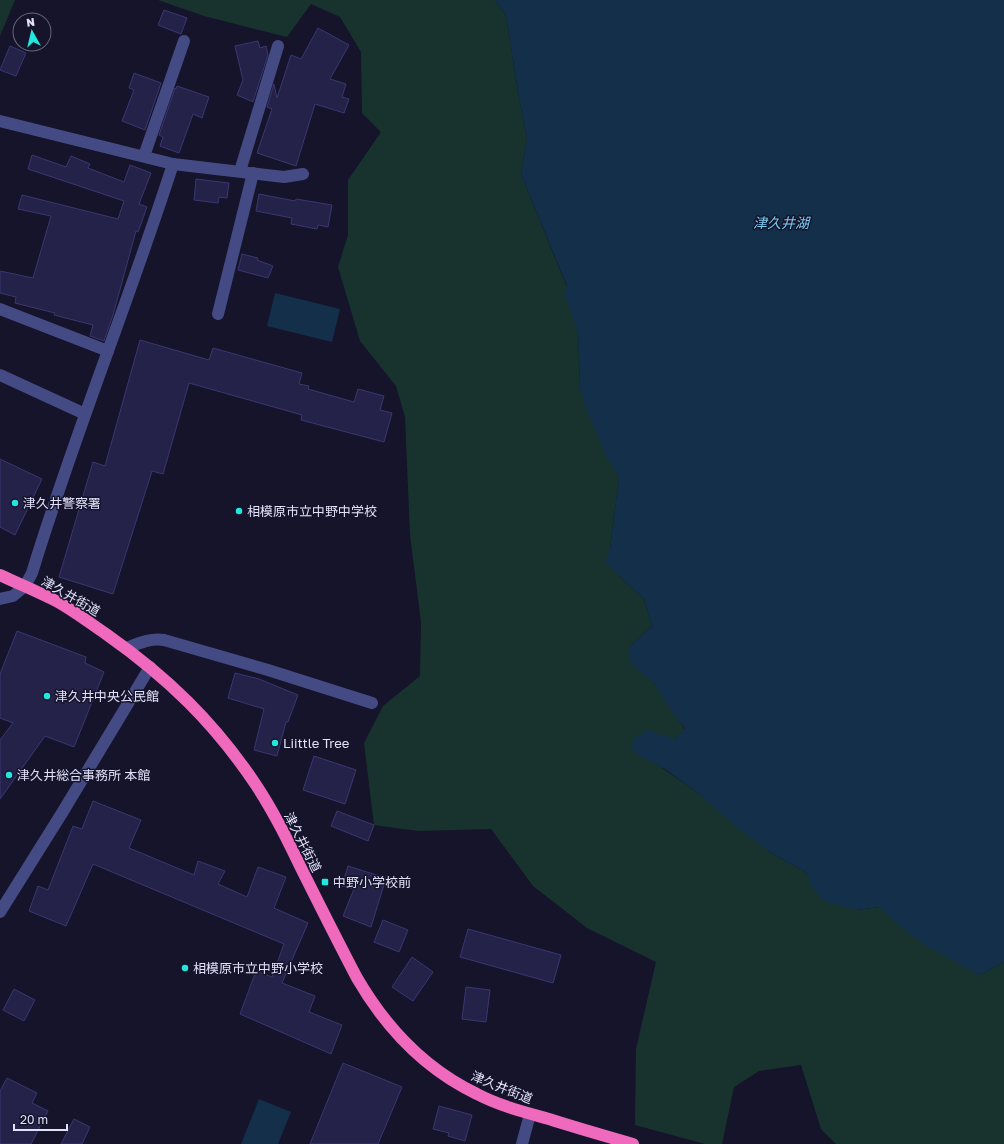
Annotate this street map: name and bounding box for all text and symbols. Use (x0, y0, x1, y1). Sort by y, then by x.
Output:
north arrow (12, 12, 52, 52)
text: N (25, 15, 36, 29)
water label: 津久井湖 (753, 214, 811, 231)
place label: 津久井警察署 (23, 495, 101, 511)
marker: 津久井警察署 (10, 498, 20, 508)
place label: 相模原市立中野中学校 (247, 503, 377, 519)
marker: 相模原市立中野中学校 (234, 506, 244, 516)
street label: 津久井街道 (39, 573, 103, 619)
place label: 津久井中央公民館 (55, 688, 159, 704)
marker: 津久井中央公民館 (42, 691, 52, 701)
place label: Liittle Tree (283, 735, 349, 751)
marker: Liittle Tree (270, 738, 280, 748)
place label: 津久井総合事務所 本館 (17, 767, 150, 783)
marker: 津久井総合事務所 本館 (4, 770, 14, 780)
street label: 津久井街道 (281, 809, 325, 875)
place label: 中野小学校前 (333, 874, 411, 890)
marker: 中野小学校前 (320, 877, 330, 887)
place label: 相模原市立中野小学校 (193, 960, 323, 976)
marker: 相模原市立中野小学校 (180, 963, 190, 973)
street label: 津久井街道 (469, 1067, 535, 1107)
scale bar (14, 1106, 67, 1132)
text: 20 m (20, 1112, 48, 1127)

